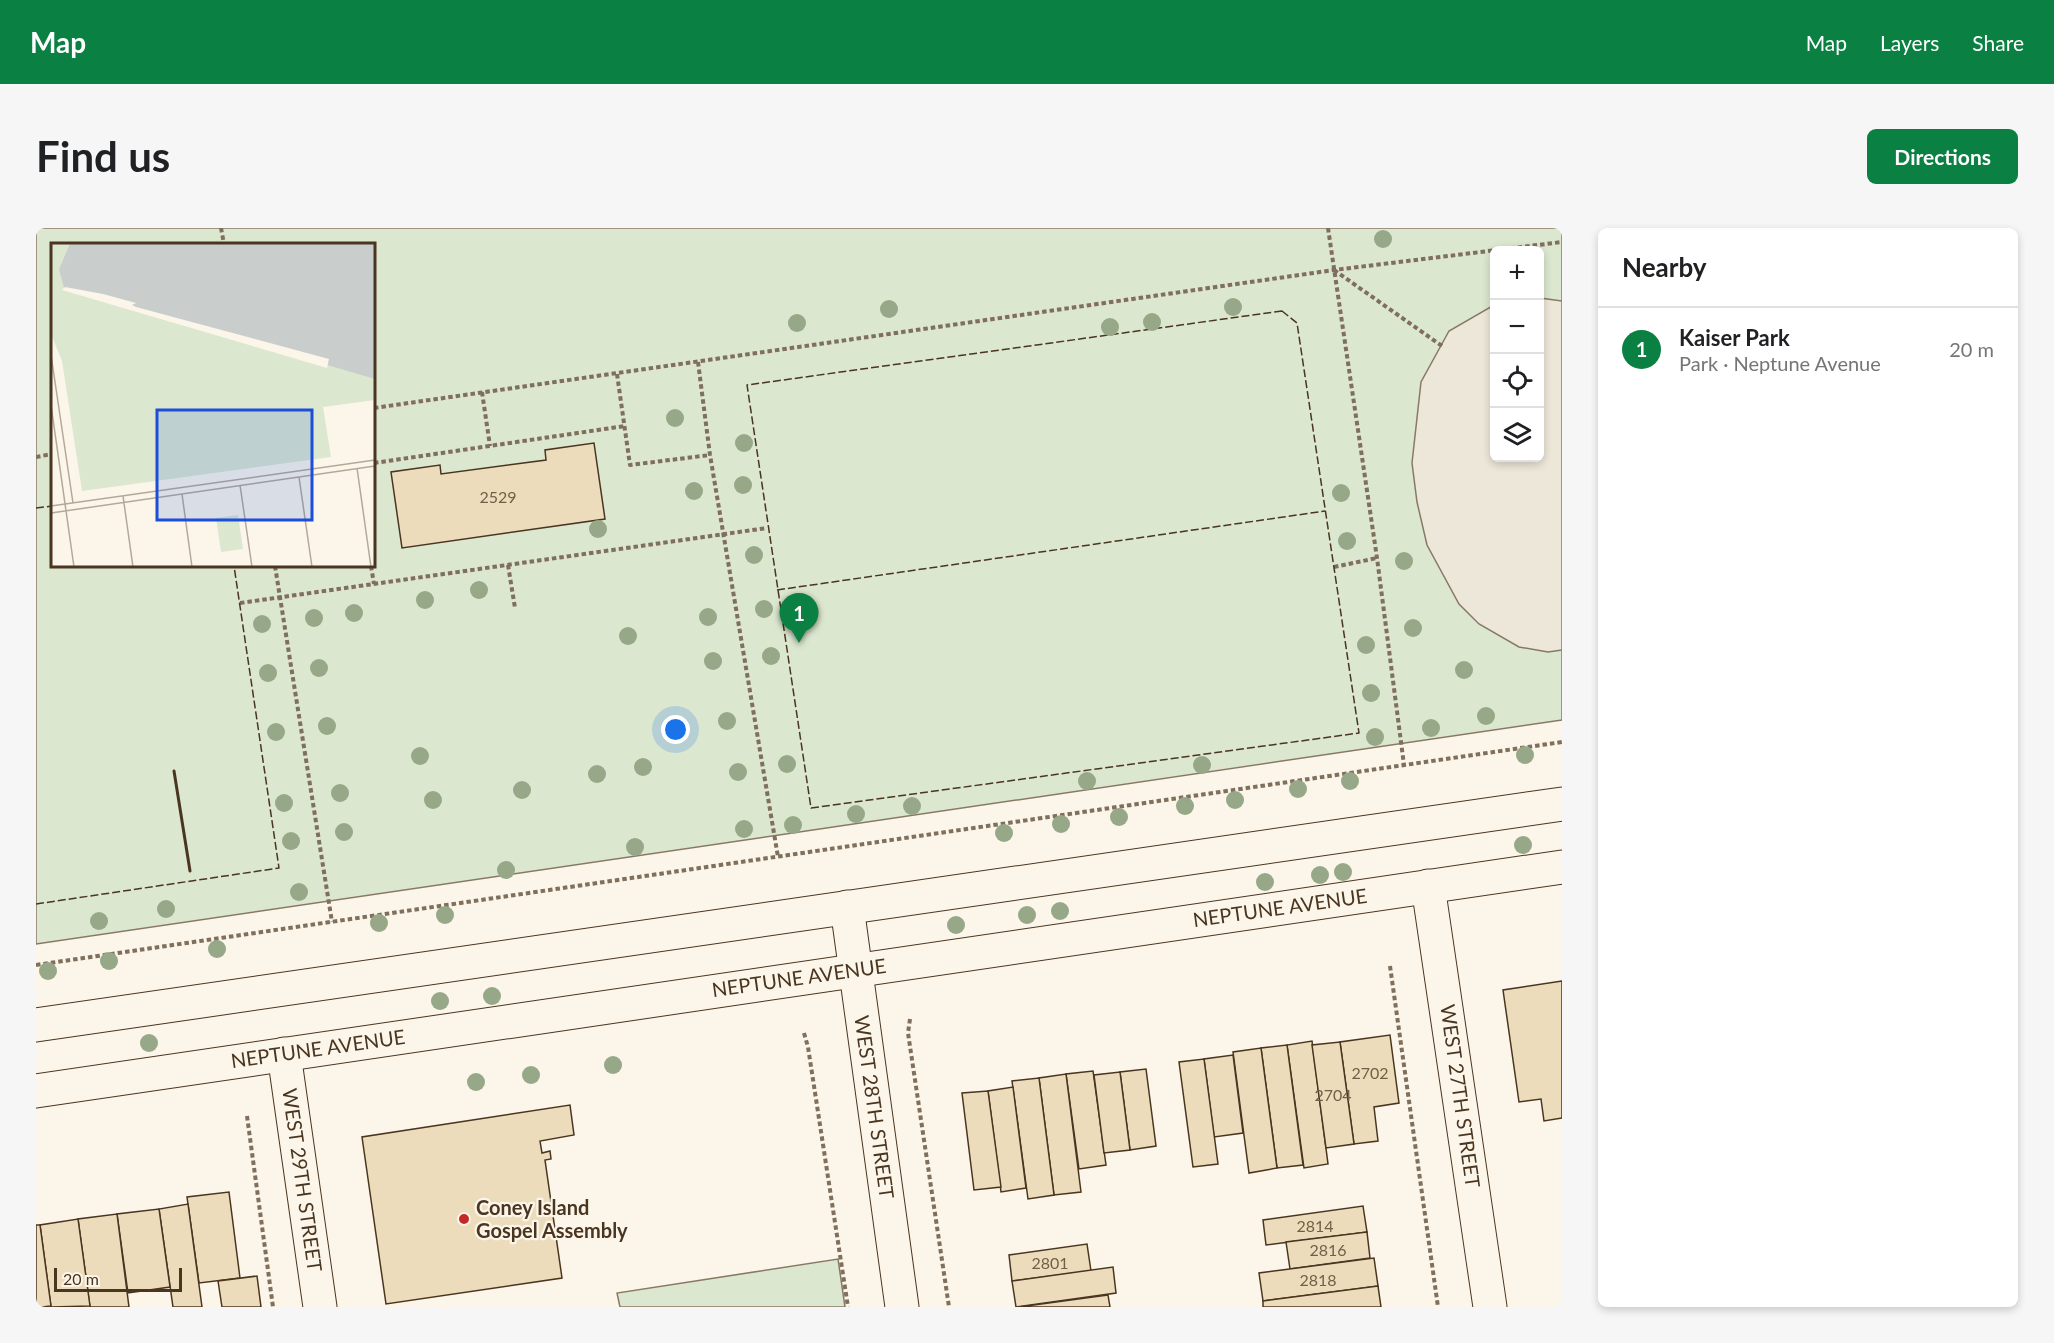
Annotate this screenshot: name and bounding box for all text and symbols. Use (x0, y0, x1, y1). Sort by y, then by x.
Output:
text: Map (30, 25, 86, 59)
text: Map (1806, 30, 1847, 55)
text: Layers (1880, 30, 1939, 55)
text: Share (1972, 30, 2024, 55)
button: Directions (1867, 129, 2018, 184)
text: Find us (36, 131, 170, 181)
inset map (51, 243, 375, 567)
map controls (1490, 246, 1544, 462)
button: + (1490, 246, 1544, 300)
text: Nearby (1622, 251, 1707, 283)
button: − (1490, 300, 1544, 354)
text: Kaiser Park (1679, 324, 1790, 351)
text: 1 (1636, 337, 1647, 361)
text: 20 m (1949, 337, 1994, 361)
text: Park · Neptune Avenue (1679, 351, 1881, 375)
button: locate (1490, 354, 1544, 408)
button: layers (1490, 408, 1544, 462)
house number: 2529 (479, 487, 517, 506)
pin: 1 (780, 594, 819, 643)
your location (661, 715, 690, 744)
street label: NEPTUNE AVENUE (1191, 883, 1369, 931)
street label: NEPTUNE AVENUE (710, 953, 888, 1001)
street label: WEST 27TH STREET (1436, 1003, 1486, 1189)
street label: WEST 28TH STREET (850, 1014, 900, 1200)
street label: NEPTUNE AVENUE (229, 1024, 407, 1072)
house number: 2702 (1351, 1063, 1389, 1082)
house number: 2704 (1314, 1085, 1352, 1104)
street label: WEST 29TH STREET (278, 1087, 328, 1273)
place label: Coney Island Gospel Assembly (476, 1195, 628, 1242)
marker: Coney Island Gospel Assembly (457, 1212, 471, 1226)
house number: 2814 (1296, 1216, 1334, 1235)
house number: 2816 (1309, 1240, 1347, 1259)
house number: 2801 (1031, 1253, 1069, 1272)
scale bar (54, 1265, 182, 1292)
text: 20 m (63, 1269, 99, 1288)
house number: 2818 (1299, 1270, 1337, 1289)

